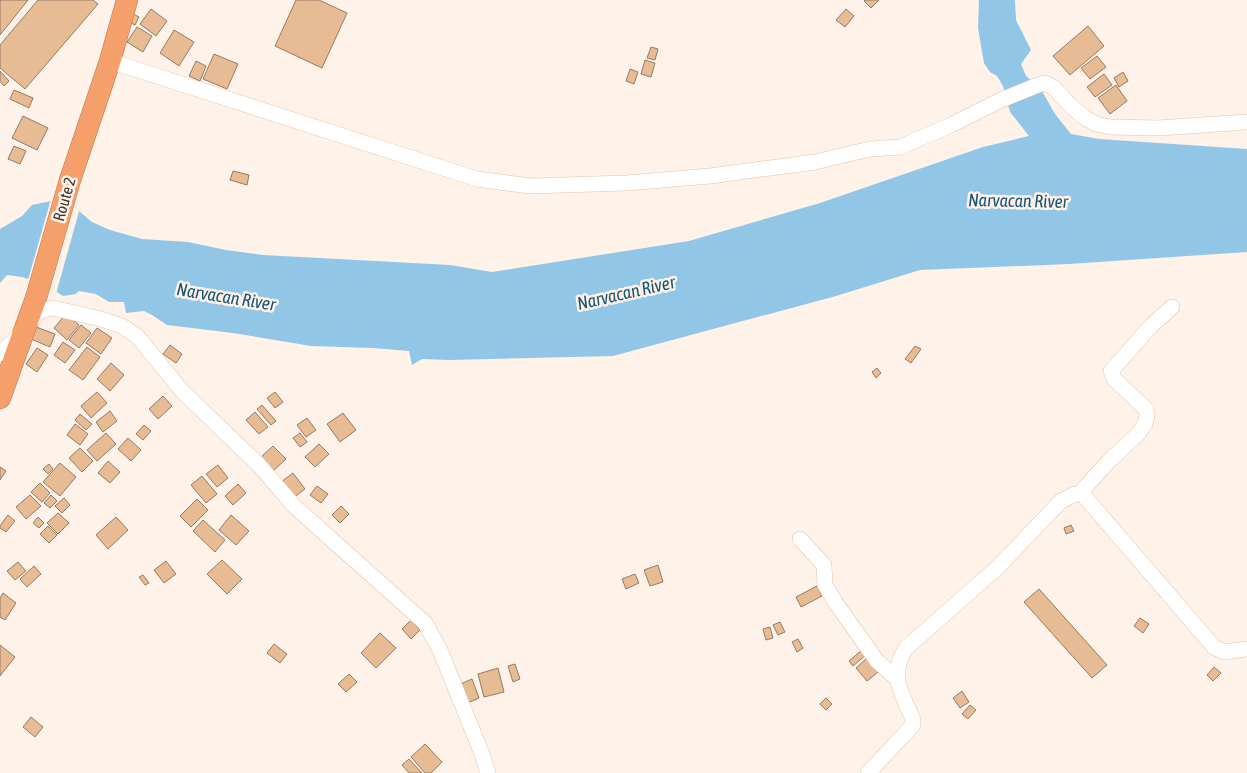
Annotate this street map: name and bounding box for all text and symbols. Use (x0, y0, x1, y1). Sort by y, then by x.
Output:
street label: Route 2 (49, 175, 79, 223)
water label: Narvacan River (968, 189, 1069, 212)
water label: Narvacan River (575, 271, 678, 314)
water label: Narvacan River (175, 278, 278, 315)

